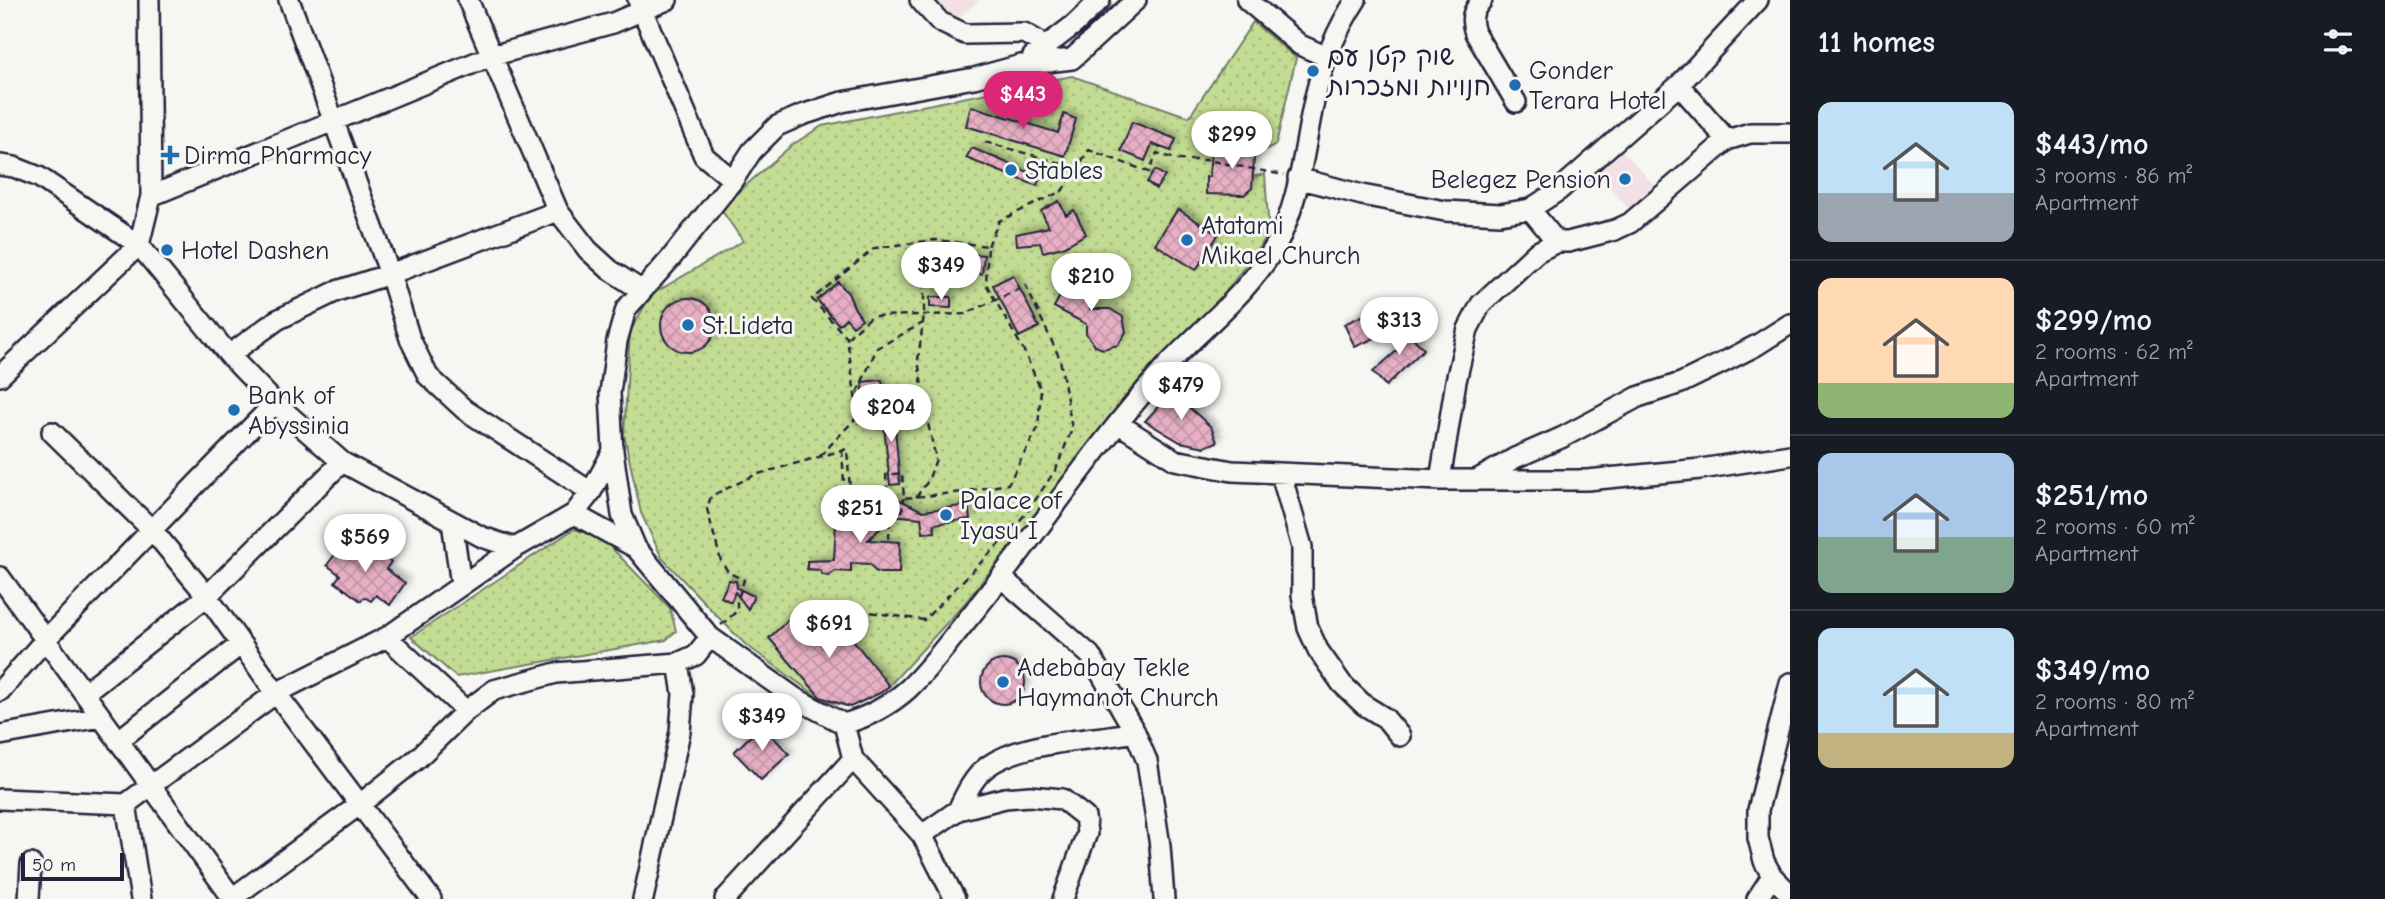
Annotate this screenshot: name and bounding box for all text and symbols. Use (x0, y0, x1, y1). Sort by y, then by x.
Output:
icon: filters (2319, 23, 2357, 61)
text: 11 homes (1818, 25, 1935, 60)
place label: שוק קטן עם חנויות ומזכרות (1325, 42, 1491, 102)
place label: Gonder Terara Hotel (1529, 56, 1666, 116)
marker: שוק קטן עם חנויות ומזכרות (1305, 63, 1321, 79)
pin: $443 (982, 72, 1064, 131)
marker: Gonder Terara Hotel (1507, 77, 1523, 93)
text: $443 (1000, 80, 1046, 107)
pin: $299 (1191, 111, 1273, 171)
text: $299 (1207, 120, 1257, 147)
text: $443/mo (2035, 127, 2149, 162)
icon: home (1874, 130, 1958, 214)
place label: Dirma Pharmacy (184, 141, 372, 171)
marker: Dirma Pharmacy (162, 147, 178, 163)
place label: Stables (1025, 156, 1103, 186)
marker: Stables (1003, 162, 1019, 178)
text: 3 rooms · 86 m² (2035, 162, 2192, 189)
place label: Belegez Pension (1431, 165, 1611, 195)
marker: Belegez Pension (1617, 171, 1633, 187)
text: Apartment (2035, 189, 2138, 216)
place label: Atatami Mikael Church (1201, 211, 1361, 271)
marker: Atatami Mikael Church (1179, 232, 1195, 248)
place label: Hotel Dashen (181, 236, 329, 266)
marker: Hotel Dashen (159, 242, 175, 258)
pin: $349 (900, 243, 982, 302)
text: $349 (917, 251, 965, 278)
pin: $210 (1050, 254, 1132, 313)
text: $210 (1067, 262, 1115, 289)
pin: $313 (1358, 298, 1440, 357)
text: $299/mo (2035, 303, 2152, 338)
text: $313 (1376, 306, 1422, 333)
icon: home (1874, 306, 1958, 390)
place label: St.Lideta (702, 311, 794, 341)
marker: St.Lideta (680, 317, 696, 333)
text: 2 rooms · 62 m² (2035, 338, 2193, 365)
pin: $479 (1140, 362, 1222, 422)
text: Apartment (2035, 365, 2138, 392)
text: $479 (1158, 371, 1204, 398)
place label: Bank of Abyssinia (248, 381, 350, 441)
pin: $204 (850, 384, 932, 444)
text: $204 (866, 393, 916, 420)
marker: Bank of Abyssinia (226, 402, 242, 418)
text: $251/mo (2035, 478, 2148, 513)
icon: home (1874, 481, 1958, 565)
pin: $251 (819, 486, 901, 545)
place label: Palace of Iyasu I (960, 486, 1063, 546)
text: $251 (837, 494, 883, 521)
marker: Palace of Iyasu I (938, 507, 954, 523)
text: 2 rooms · 60 m² (2035, 513, 2195, 540)
pin: $569 (324, 514, 406, 574)
text: $569 (340, 523, 390, 550)
text: Apartment (2035, 540, 2138, 567)
pin: $691 (788, 600, 870, 660)
text: $691 (806, 609, 852, 636)
place label: Adebabay Tekle Haymanot Church (1017, 653, 1219, 713)
text: $349/mo (2035, 653, 2150, 688)
icon: home (1874, 656, 1958, 740)
marker: Adebabay Tekle Haymanot Church (995, 674, 1011, 690)
text: 2 rooms · 80 m² (2035, 688, 2194, 715)
pin: $349 (721, 694, 803, 753)
text: $349 (738, 702, 786, 729)
text: Apartment (2035, 715, 2138, 742)
scale bar (21, 850, 124, 882)
text: 50 m (32, 854, 76, 876)

